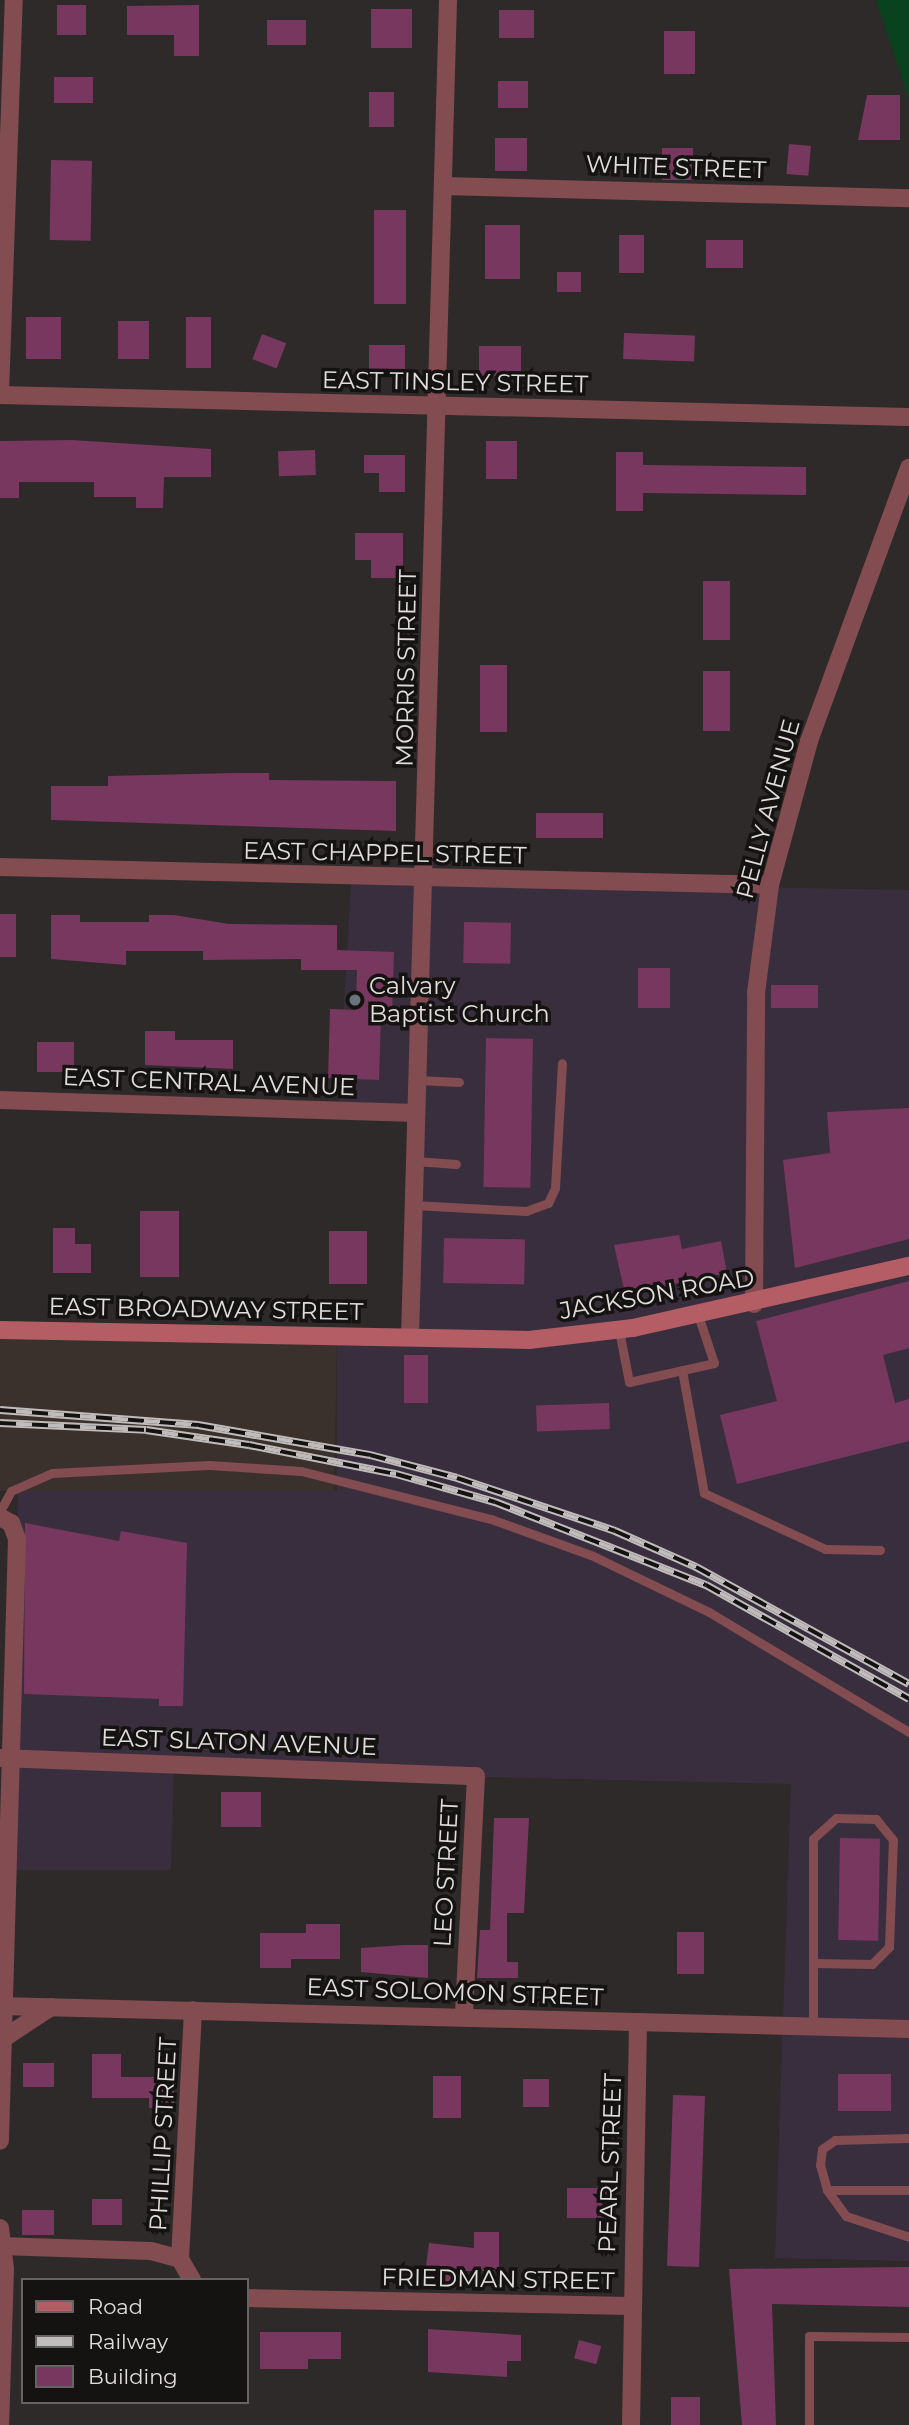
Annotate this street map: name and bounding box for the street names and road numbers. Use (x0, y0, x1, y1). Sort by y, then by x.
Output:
street label: WHITE STREET (585, 149, 767, 185)
street label: EAST TINSLEY STREET (322, 365, 588, 399)
street label: MORRIS STREET (390, 569, 422, 767)
street label: PELLY AVENUE (730, 716, 806, 902)
street label: EAST CHAPPEL STREET (243, 836, 527, 870)
street label: EAST CENTRAL AVENUE (62, 1063, 356, 1101)
street label: JACKSON ROAD (557, 1263, 757, 1325)
street label: EAST BROADWAY STREET (48, 1292, 364, 1326)
street label: EAST SLATON AVENUE (101, 1723, 377, 1761)
street label: LEO STREET (428, 1798, 464, 1948)
street label: EAST SOLOMON STREET (306, 1972, 604, 2012)
street label: PHILLIP STREET (144, 2036, 182, 2232)
street label: PEARL STREET (592, 2073, 628, 2253)
street label: FRIEDMAN STREET (381, 2263, 615, 2295)

